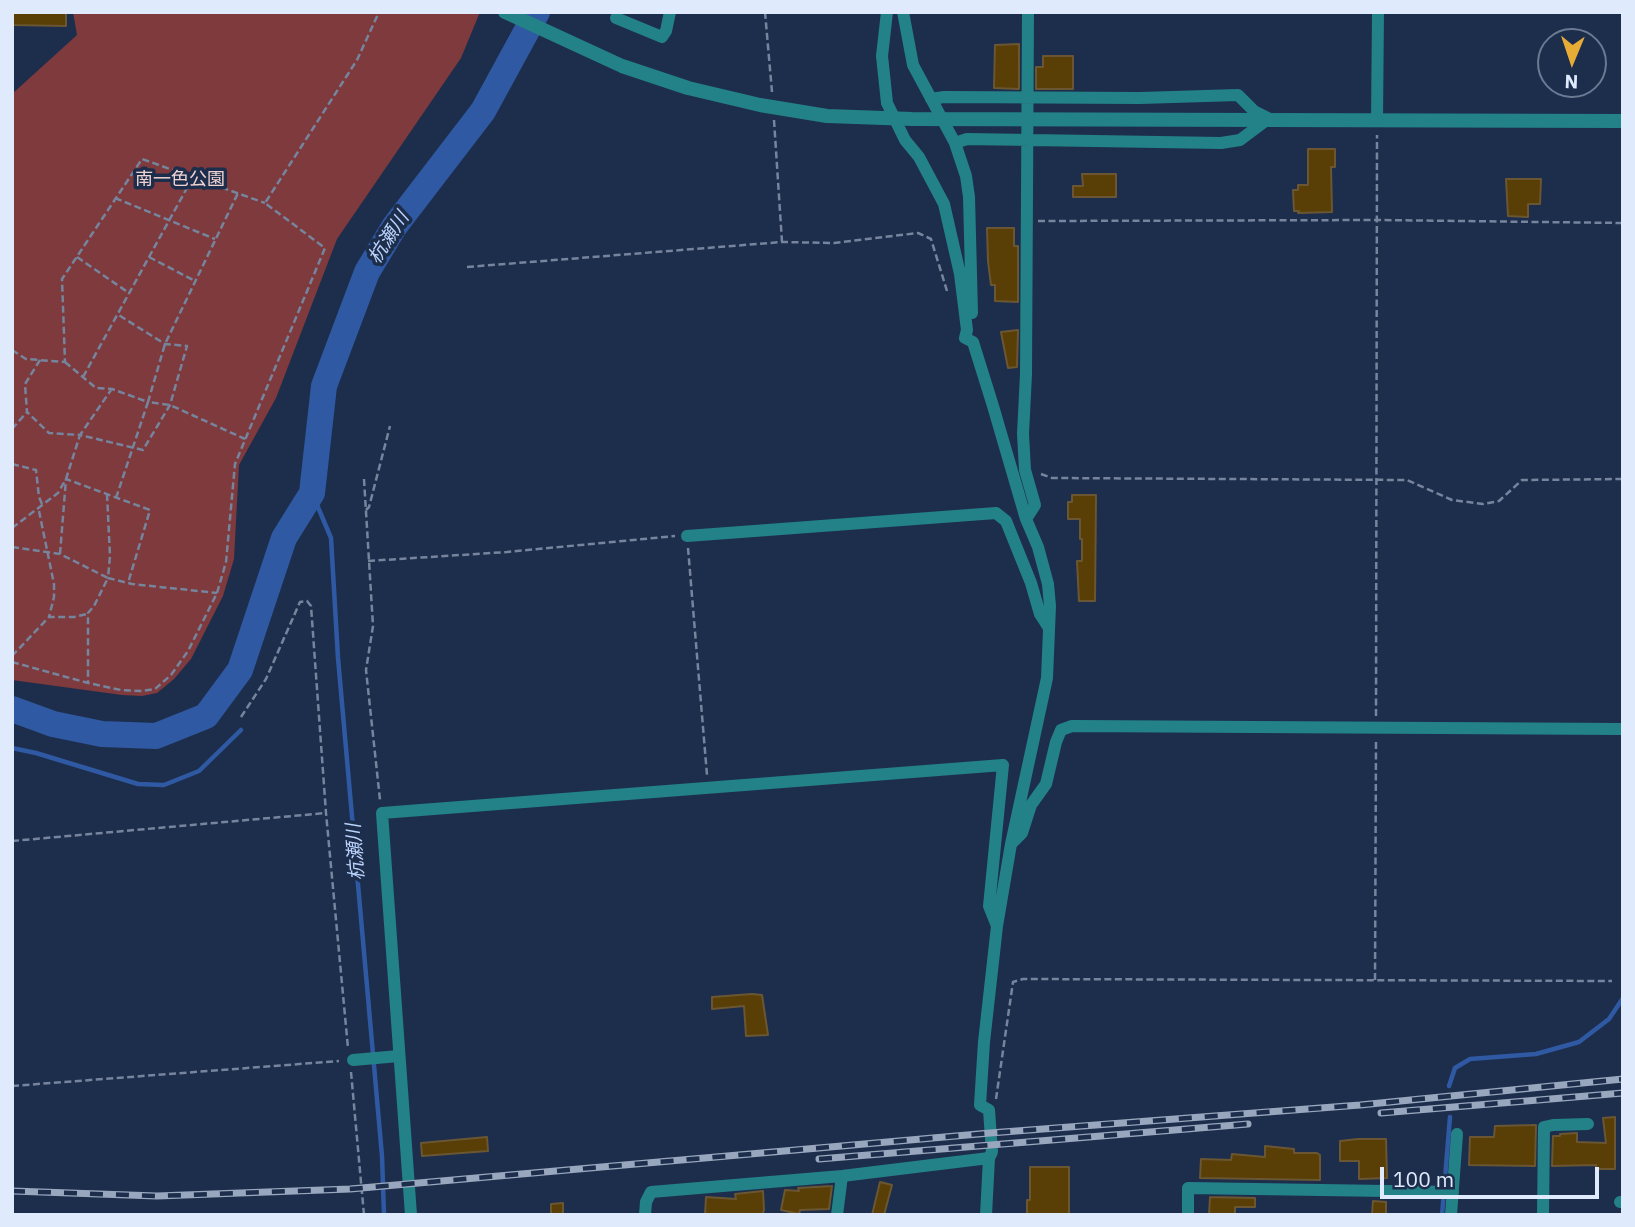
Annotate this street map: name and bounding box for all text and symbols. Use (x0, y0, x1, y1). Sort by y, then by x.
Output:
north arrow (1537, 28, 1607, 98)
text: N (1564, 70, 1579, 94)
park label: 南一色公園 (135, 169, 225, 191)
water label: 杭瀬川 (364, 208, 414, 268)
water label: 杭瀬川 (343, 823, 369, 881)
scale bar (1383, 1154, 1602, 1198)
text: 100 m (1393, 1165, 1454, 1193)

